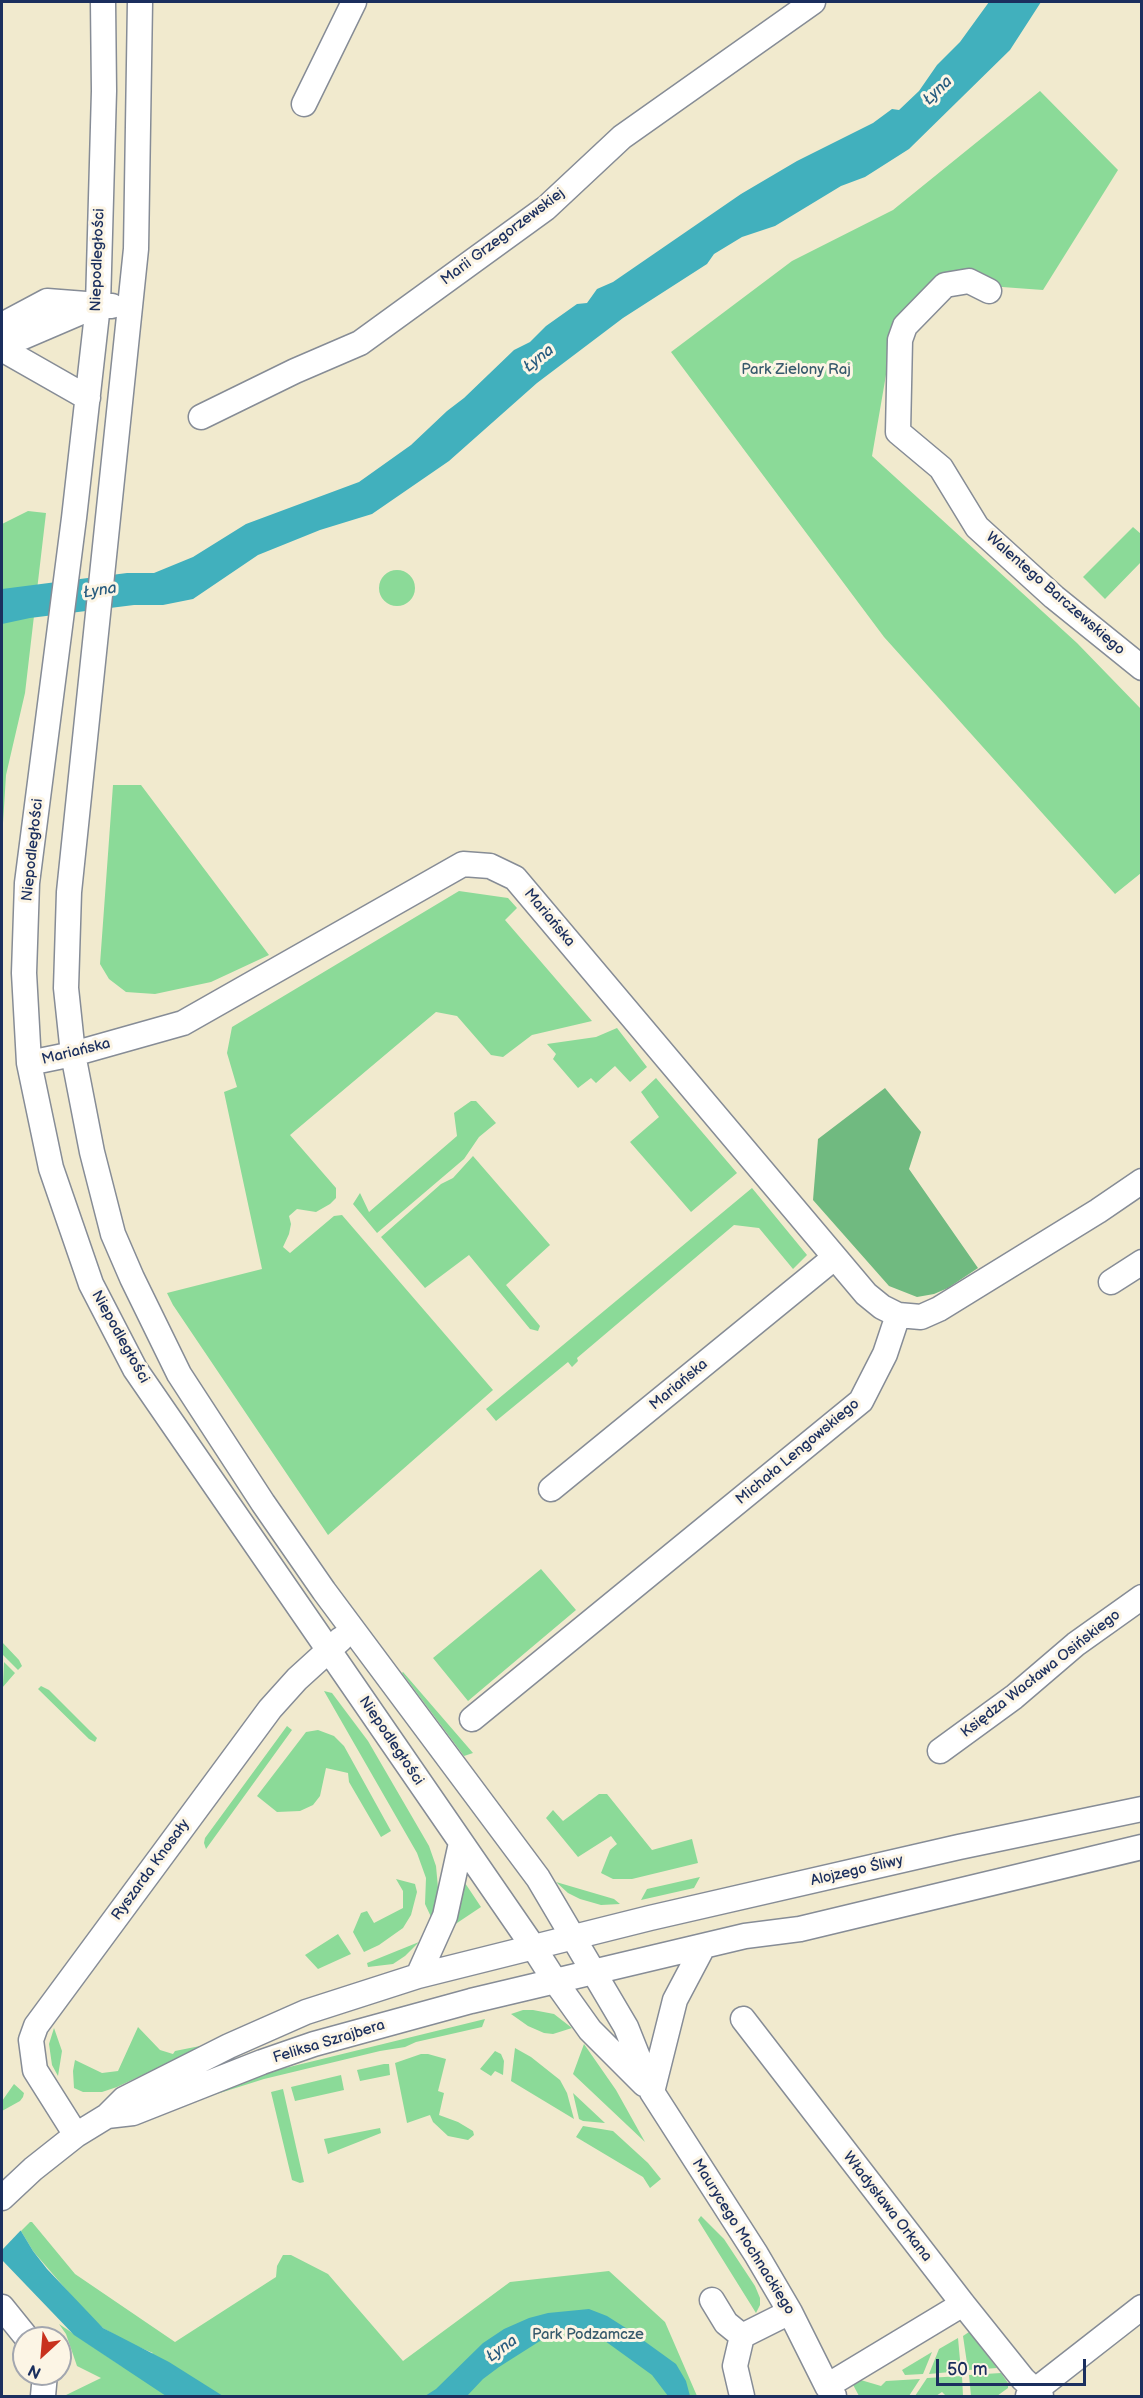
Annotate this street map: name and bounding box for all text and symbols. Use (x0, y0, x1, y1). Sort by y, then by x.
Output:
water label: Łyna (919, 72, 957, 110)
street label: Marii Grzegorzewskiej (438, 185, 568, 289)
street label: Niepodległości (87, 208, 109, 312)
water label: Łyna (520, 341, 558, 377)
park label: Park Zielony Raj (741, 361, 851, 379)
street label: Walentego Barczewskiego (982, 529, 1128, 659)
water label: Łyna (82, 579, 118, 603)
street label: Niepodległości (19, 798, 47, 902)
street label: Mariańska (520, 885, 578, 951)
street label: Mariańska (40, 1035, 112, 1069)
street label: Niepodległości (87, 1287, 153, 1387)
street label: Mariańska (646, 1356, 712, 1414)
street label: Michała Lengowskiego (733, 1395, 863, 1509)
street label: Księdza Wacława Osińskiego (958, 1606, 1124, 1742)
street label: Niepodległości (355, 1693, 427, 1789)
street label: Ryszarda Knosały (108, 1816, 194, 1924)
street label: Alojzego Śliwy (809, 1852, 905, 1890)
street label: Feliksa Szrajbera (271, 2016, 387, 2068)
street label: Władysława Orkana (839, 2149, 935, 2265)
street label: Maurycego Mochnackiego (688, 2156, 798, 2318)
north arrow (12, 2326, 72, 2386)
park label: Park Podzamcze (532, 2326, 644, 2344)
water label: Łyna (483, 2331, 521, 2367)
scale bar (939, 2347, 1089, 2385)
text: 50 m (947, 2359, 988, 2380)
text: N (25, 2360, 44, 2382)

